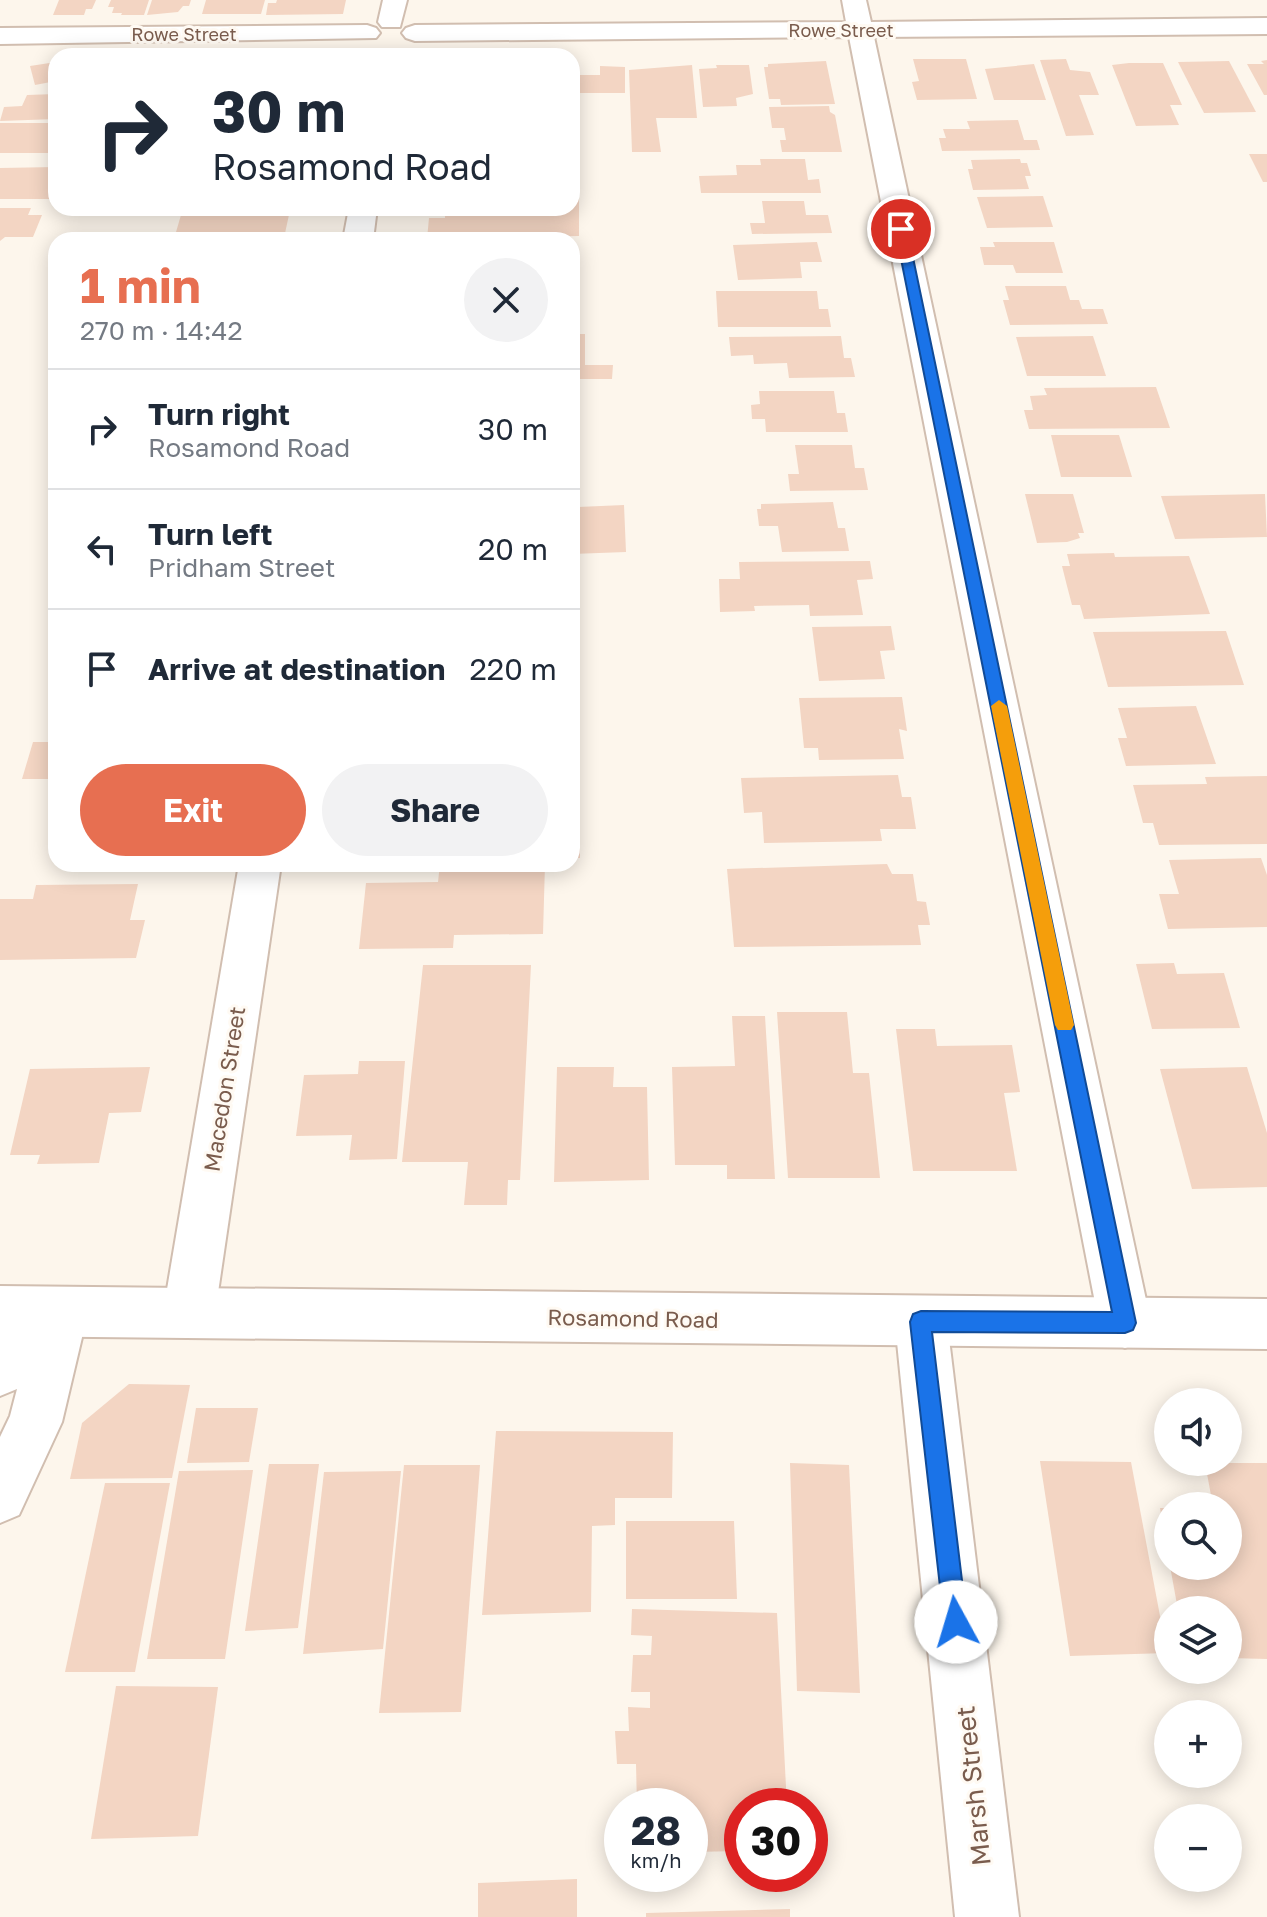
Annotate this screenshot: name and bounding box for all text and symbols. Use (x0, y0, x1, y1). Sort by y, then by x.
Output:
street label: Rowe Street (788, 19, 894, 41)
street label: Rowe Street (131, 23, 237, 45)
text: 30 m (212, 77, 346, 144)
icon: right (80, 80, 184, 184)
text: Rosamond Road (212, 145, 492, 188)
pin (867, 195, 935, 263)
icon: arrive (879, 207, 923, 251)
text: 1 min (80, 256, 201, 314)
button: close (464, 258, 548, 342)
text: 270 m · 14:42 (80, 315, 243, 346)
text: Turn right (148, 396, 290, 432)
icon: right (80, 407, 124, 451)
text: 30 m (478, 411, 548, 447)
text: Rosamond Road (148, 432, 350, 463)
text: Turn left (148, 516, 273, 552)
icon: left (80, 527, 124, 571)
text: 20 m (478, 531, 548, 567)
text: Pridham Street (148, 552, 335, 583)
icon: arrive (80, 647, 124, 691)
text: Arrive at destination (148, 651, 445, 687)
text: 220 m (469, 651, 557, 687)
button: Exit (80, 764, 306, 856)
button: Share (322, 764, 548, 856)
street label: Macedon Street (198, 1004, 250, 1174)
street label: Rosamond Road (547, 1303, 719, 1333)
map controls (1154, 1388, 1242, 1892)
button: sound (1154, 1388, 1242, 1476)
button: search (1154, 1492, 1242, 1580)
position arrow (914, 1580, 998, 1664)
button: layers (1154, 1596, 1242, 1684)
button: + (1154, 1700, 1242, 1788)
street label: Marsh Street (949, 1705, 997, 1867)
speed limit sign: 30 (724, 1788, 828, 1892)
button: − (1154, 1804, 1242, 1892)
text: 28 (631, 1806, 681, 1854)
text: km/h (631, 1848, 681, 1872)

